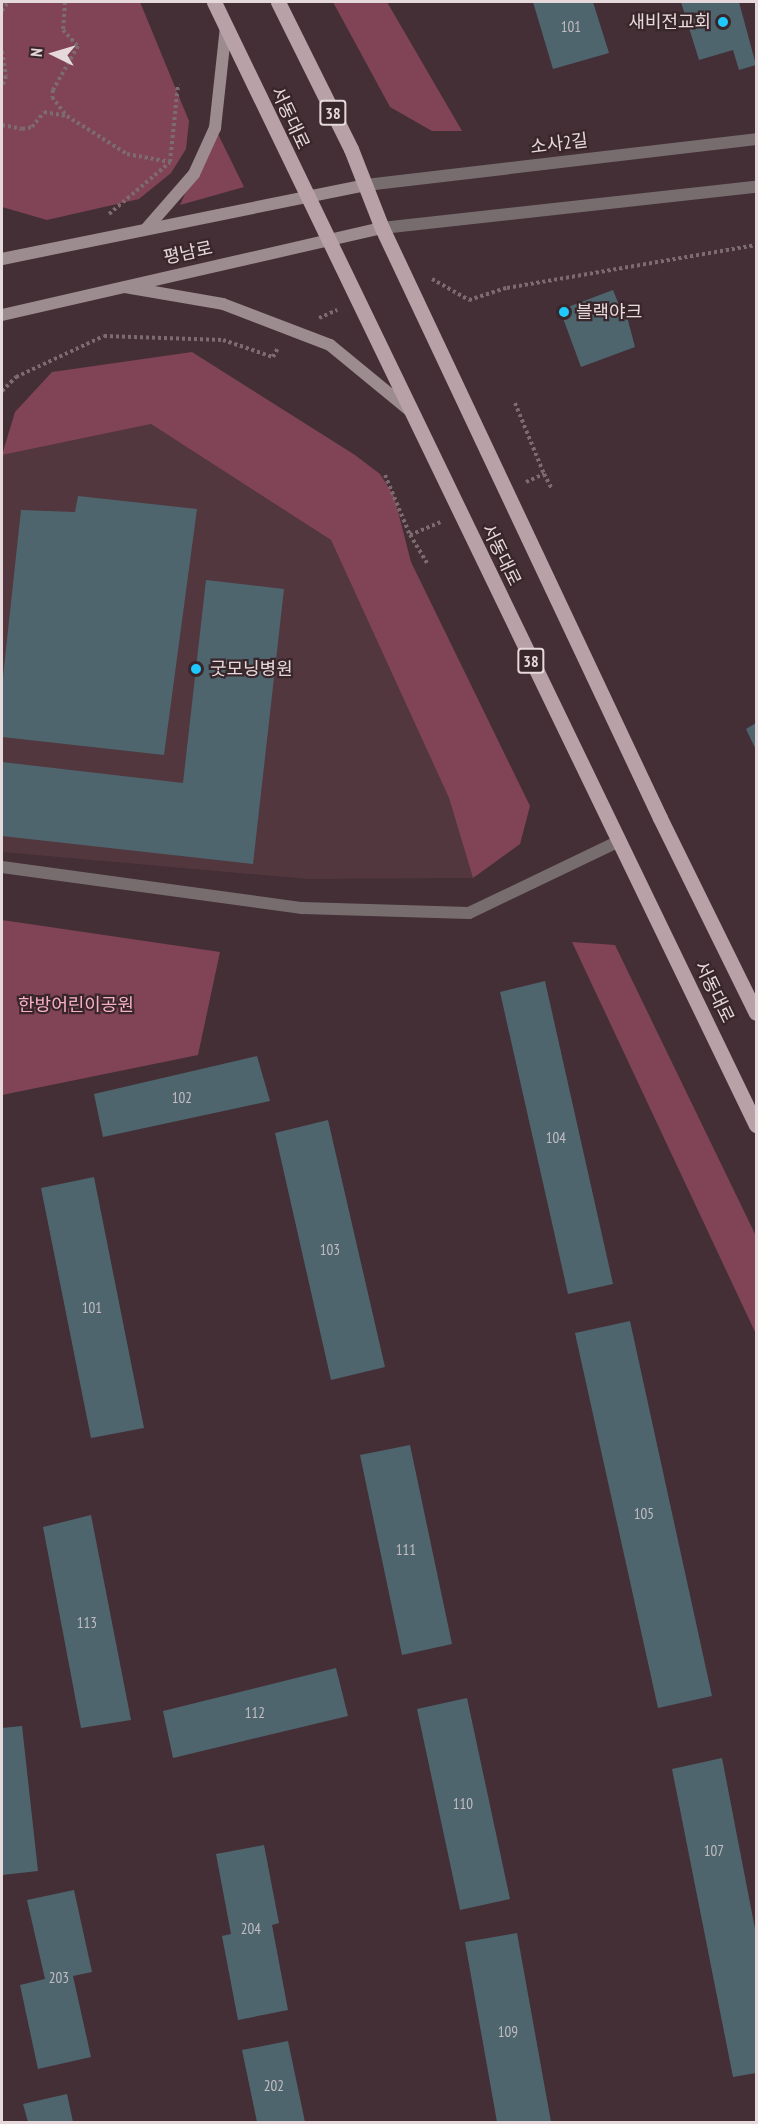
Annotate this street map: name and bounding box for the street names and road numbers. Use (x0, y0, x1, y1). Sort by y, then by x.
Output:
street label: 서동대로 (266, 83, 314, 153)
road number: 38 (318, 100, 348, 126)
street label: 소사2길 (529, 130, 589, 158)
street label: 평남로 (161, 237, 215, 269)
street label: 서동대로 (477, 520, 525, 590)
road number: 38 (516, 648, 546, 674)
street label: 서동대로 (690, 957, 738, 1027)

